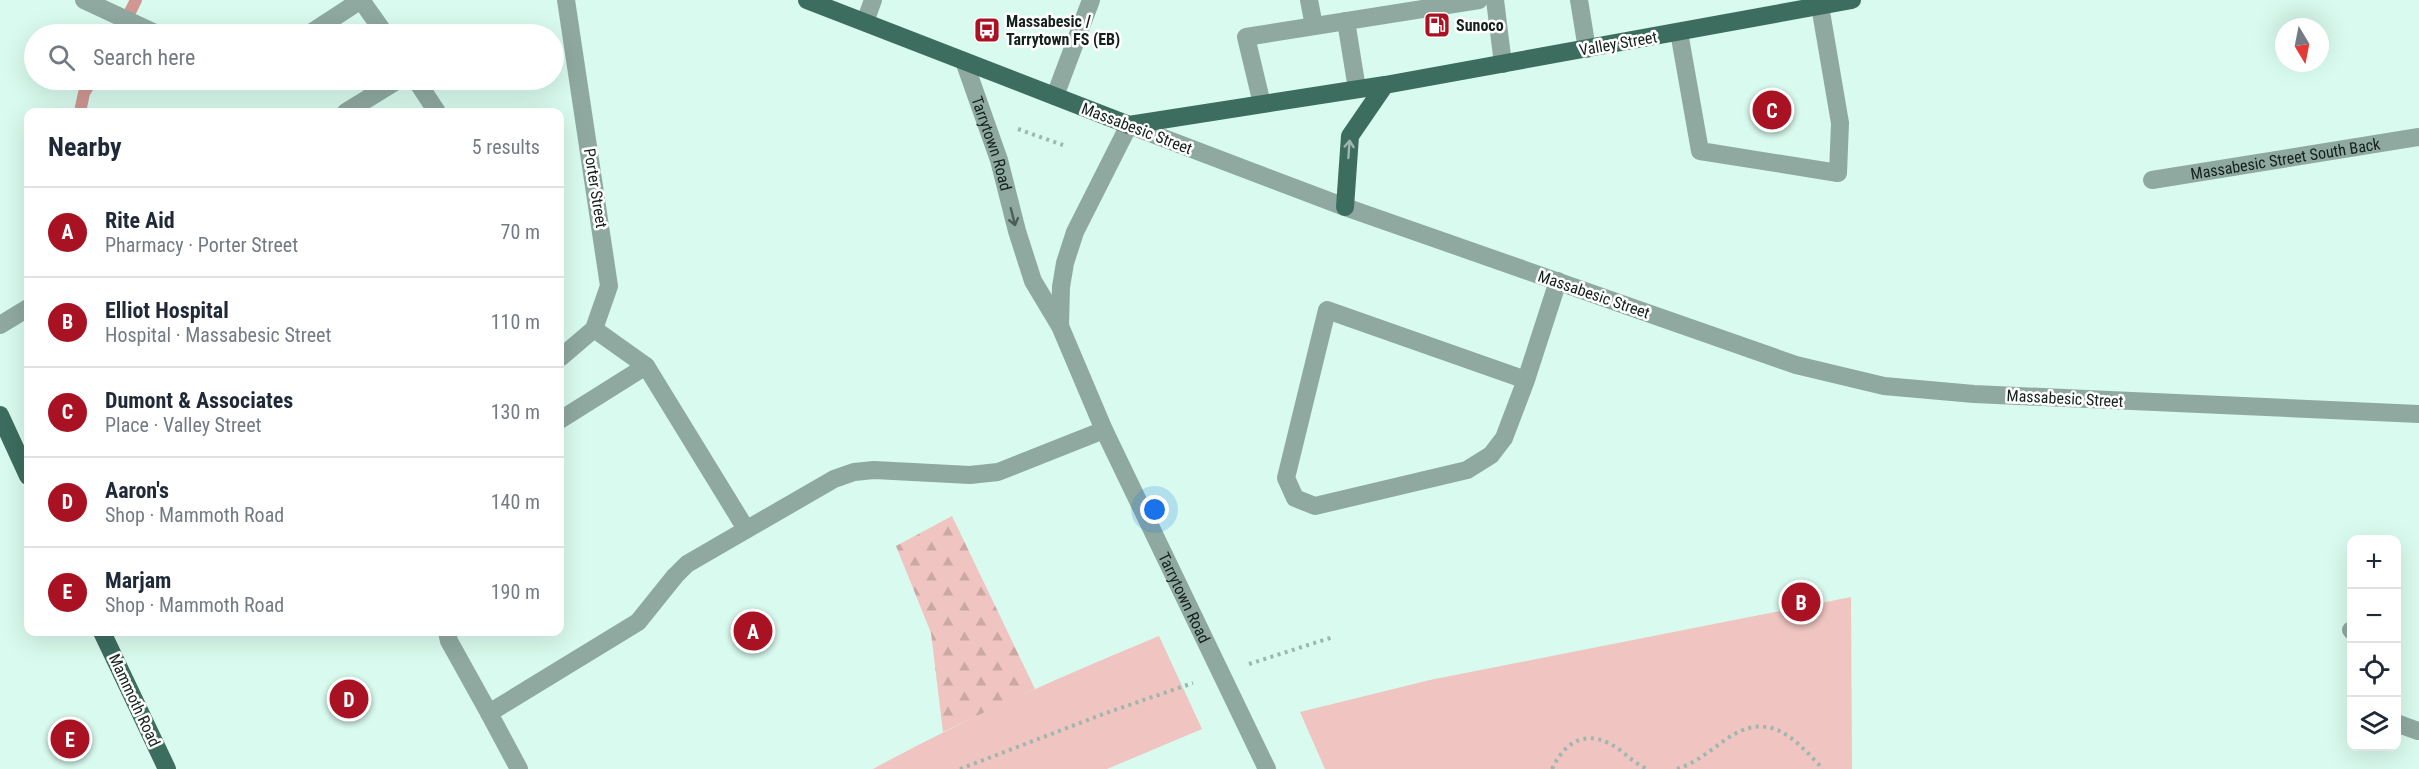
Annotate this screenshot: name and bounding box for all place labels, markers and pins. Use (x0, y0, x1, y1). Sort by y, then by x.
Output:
fuel station icon: Sunoco (1422, 10, 1452, 40)
place label: Massabesic / Tarrytown FS (EB) (1006, 12, 1120, 49)
bus stop icon: Massabesic / Tarrytown FS (EB) (972, 15, 1002, 45)
place label: Sunoco (1456, 16, 1504, 35)
pin: C (1752, 88, 1792, 132)
pin: B (1782, 580, 1820, 624)
pin: A (734, 608, 772, 654)
pin: D (330, 676, 368, 722)
pin: E (50, 716, 90, 762)

